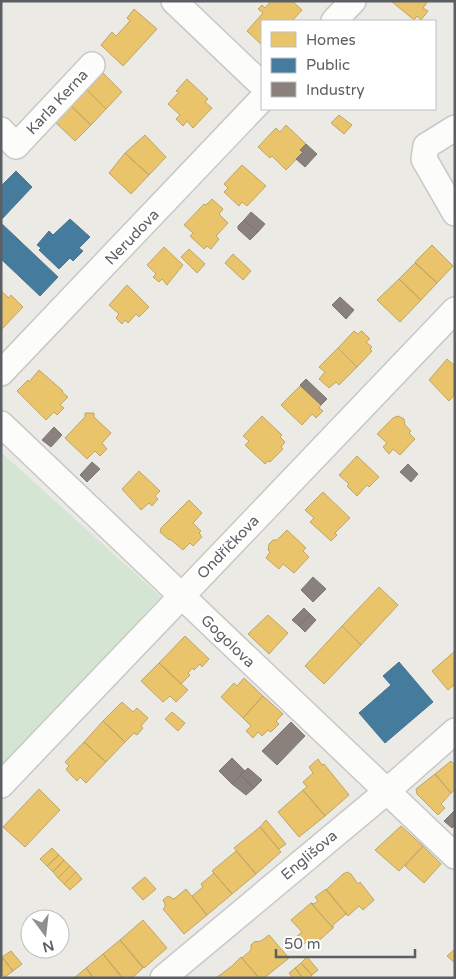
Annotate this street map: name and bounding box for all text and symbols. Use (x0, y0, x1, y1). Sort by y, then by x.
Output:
legend (261, 20, 436, 110)
text: Homes (306, 31, 356, 49)
text: Public (306, 56, 350, 74)
street label: Karla Kerna (22, 66, 92, 138)
text: Industry (306, 81, 365, 99)
street label: Nerudova (101, 206, 163, 268)
street label: Ondříčkova (193, 511, 263, 583)
street label: Gogolova (197, 611, 259, 671)
street label: Englišova (277, 826, 341, 884)
north arrow (20, 909, 70, 959)
scale bar (276, 926, 415, 958)
text: 50 m (284, 935, 321, 953)
text: N (41, 936, 56, 956)

